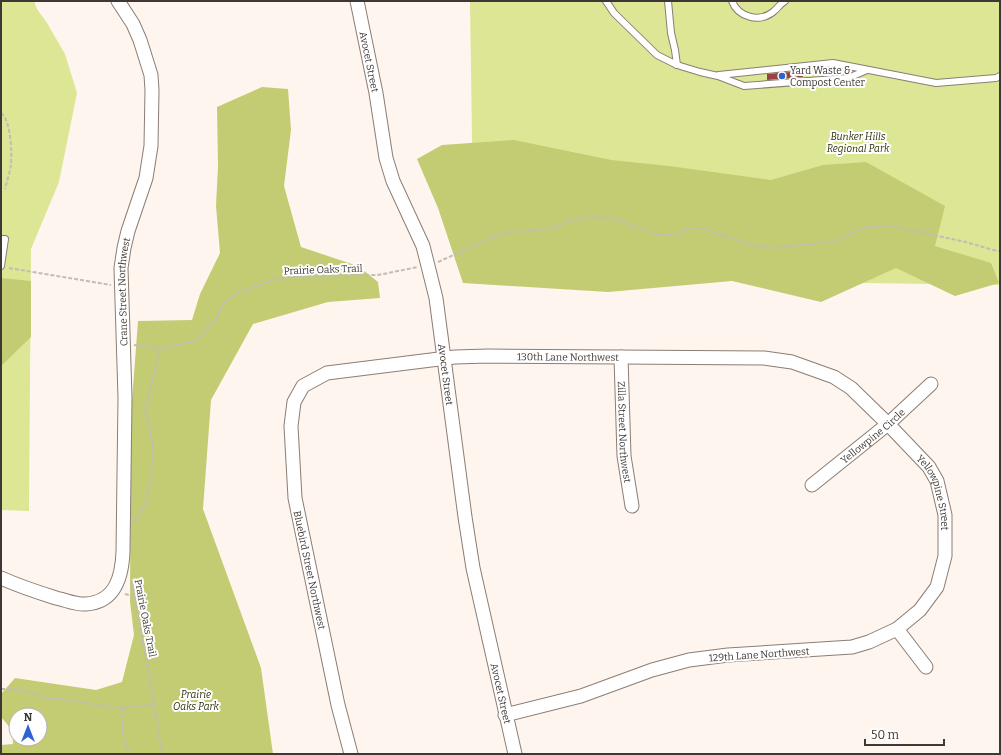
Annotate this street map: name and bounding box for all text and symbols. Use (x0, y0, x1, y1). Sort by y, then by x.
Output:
street label: Avocet Street (356, 30, 381, 94)
place label: Yard Waste & Compost Center (790, 65, 866, 89)
marker: Yard Waste & Compost Center (777, 71, 787, 81)
park label: Bunker Hills Regional Park (827, 131, 890, 155)
street label: Crane Street Northwest (116, 236, 133, 346)
street label: Prairie Oaks Trail (283, 263, 363, 277)
street label: Avocet Street (435, 343, 455, 406)
street label: 130th Lane Northwest (517, 351, 619, 364)
street label: Zilla Street Northwest (615, 381, 633, 484)
street label: Yellowpine Circle (839, 406, 908, 467)
street label: Yellowpine Street (914, 453, 950, 531)
street label: Bluebird Street Northwest (291, 510, 328, 631)
street label: Prairie Oaks Trail (132, 578, 158, 658)
street label: 129th Lane Northwest (708, 645, 810, 665)
street label: Avocet Street (488, 662, 513, 725)
park label: Prairie Oaks Park (173, 689, 219, 713)
north arrow (8, 707, 48, 747)
text: N (24, 711, 33, 724)
scale bar (865, 721, 944, 747)
text: 50 m (871, 728, 900, 742)

